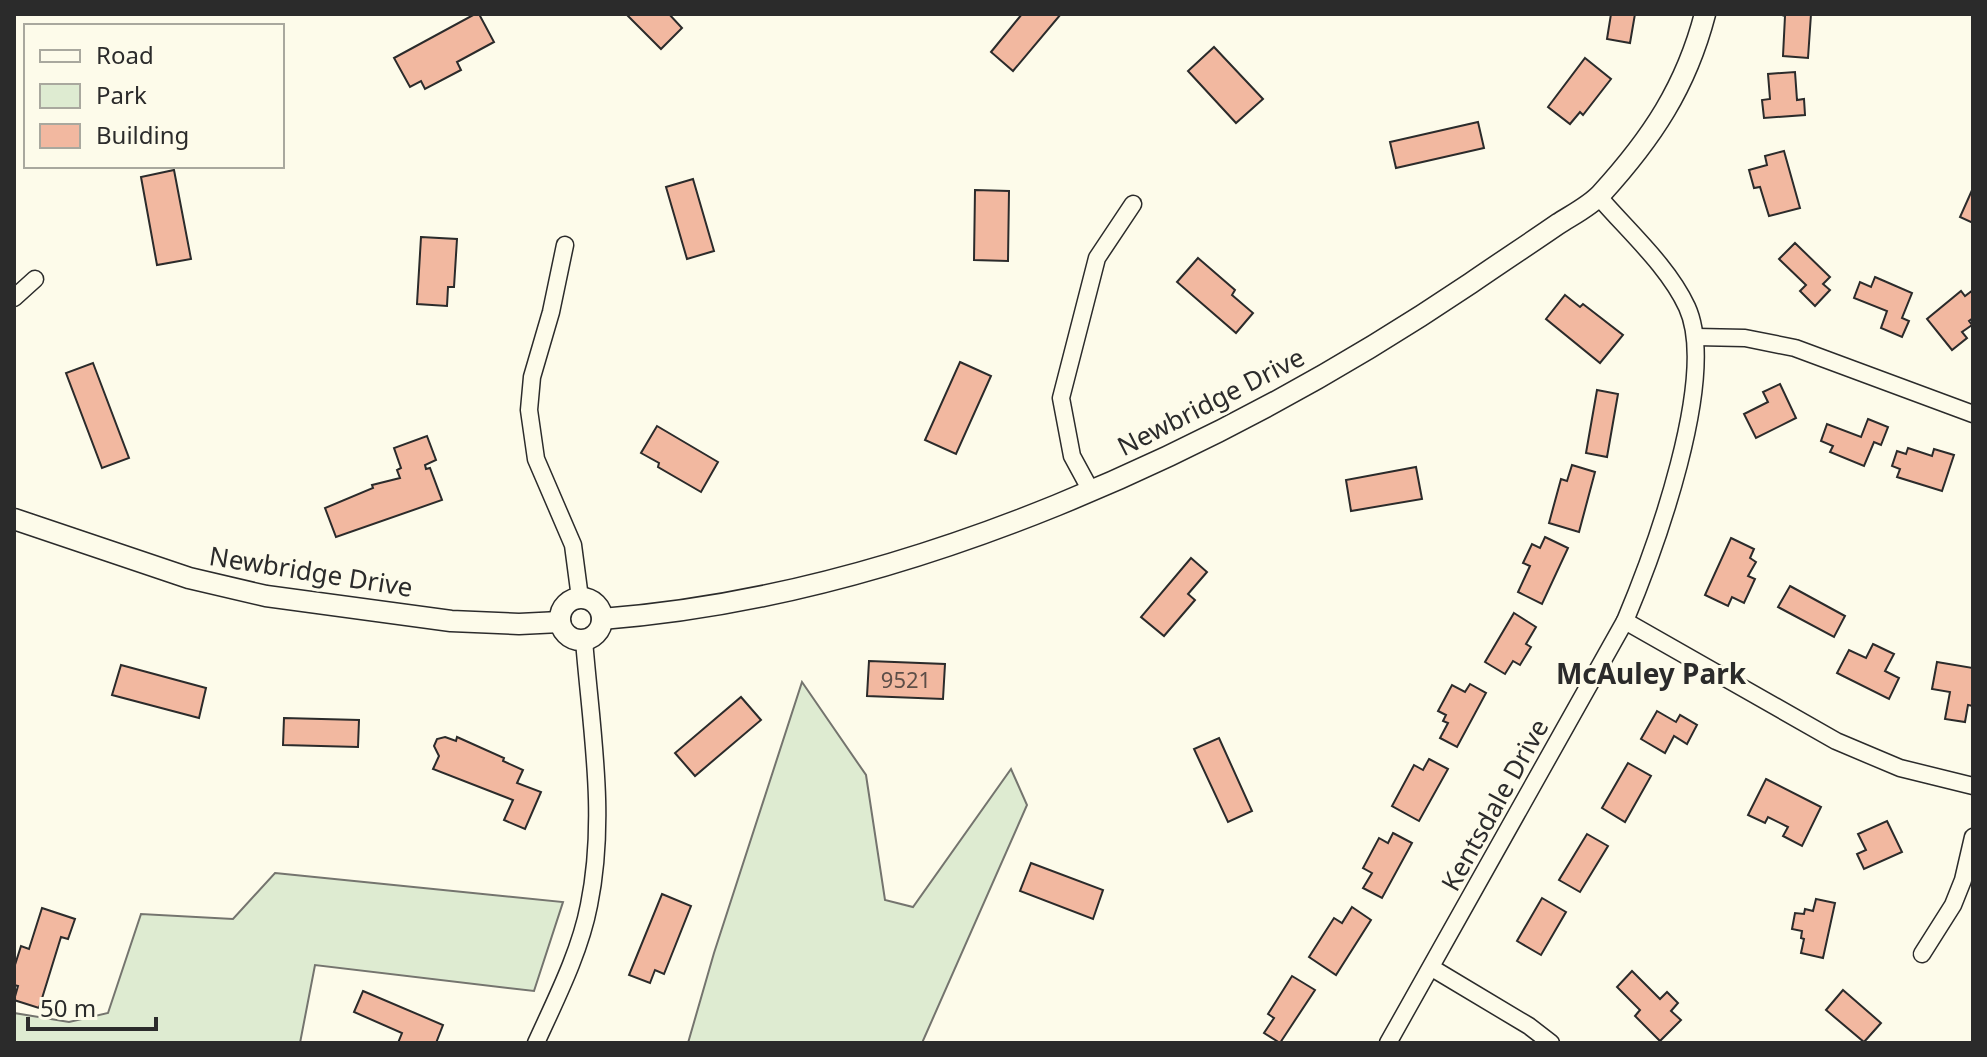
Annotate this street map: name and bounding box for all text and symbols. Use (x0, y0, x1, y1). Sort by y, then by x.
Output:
legend (24, 24, 284, 168)
text: Road (96, 38, 154, 71)
text: Park (96, 78, 147, 111)
text: Building (96, 118, 189, 151)
street label: Newbridge Drive (1111, 338, 1310, 464)
street label: Newbridge Drive (207, 537, 415, 605)
district label: McAuley Park (1556, 654, 1747, 692)
house number: 9521 (881, 664, 931, 694)
street label: Kentsdale Drive (1432, 712, 1556, 897)
scale bar (28, 981, 156, 1031)
text: 50 m (40, 991, 96, 1024)

